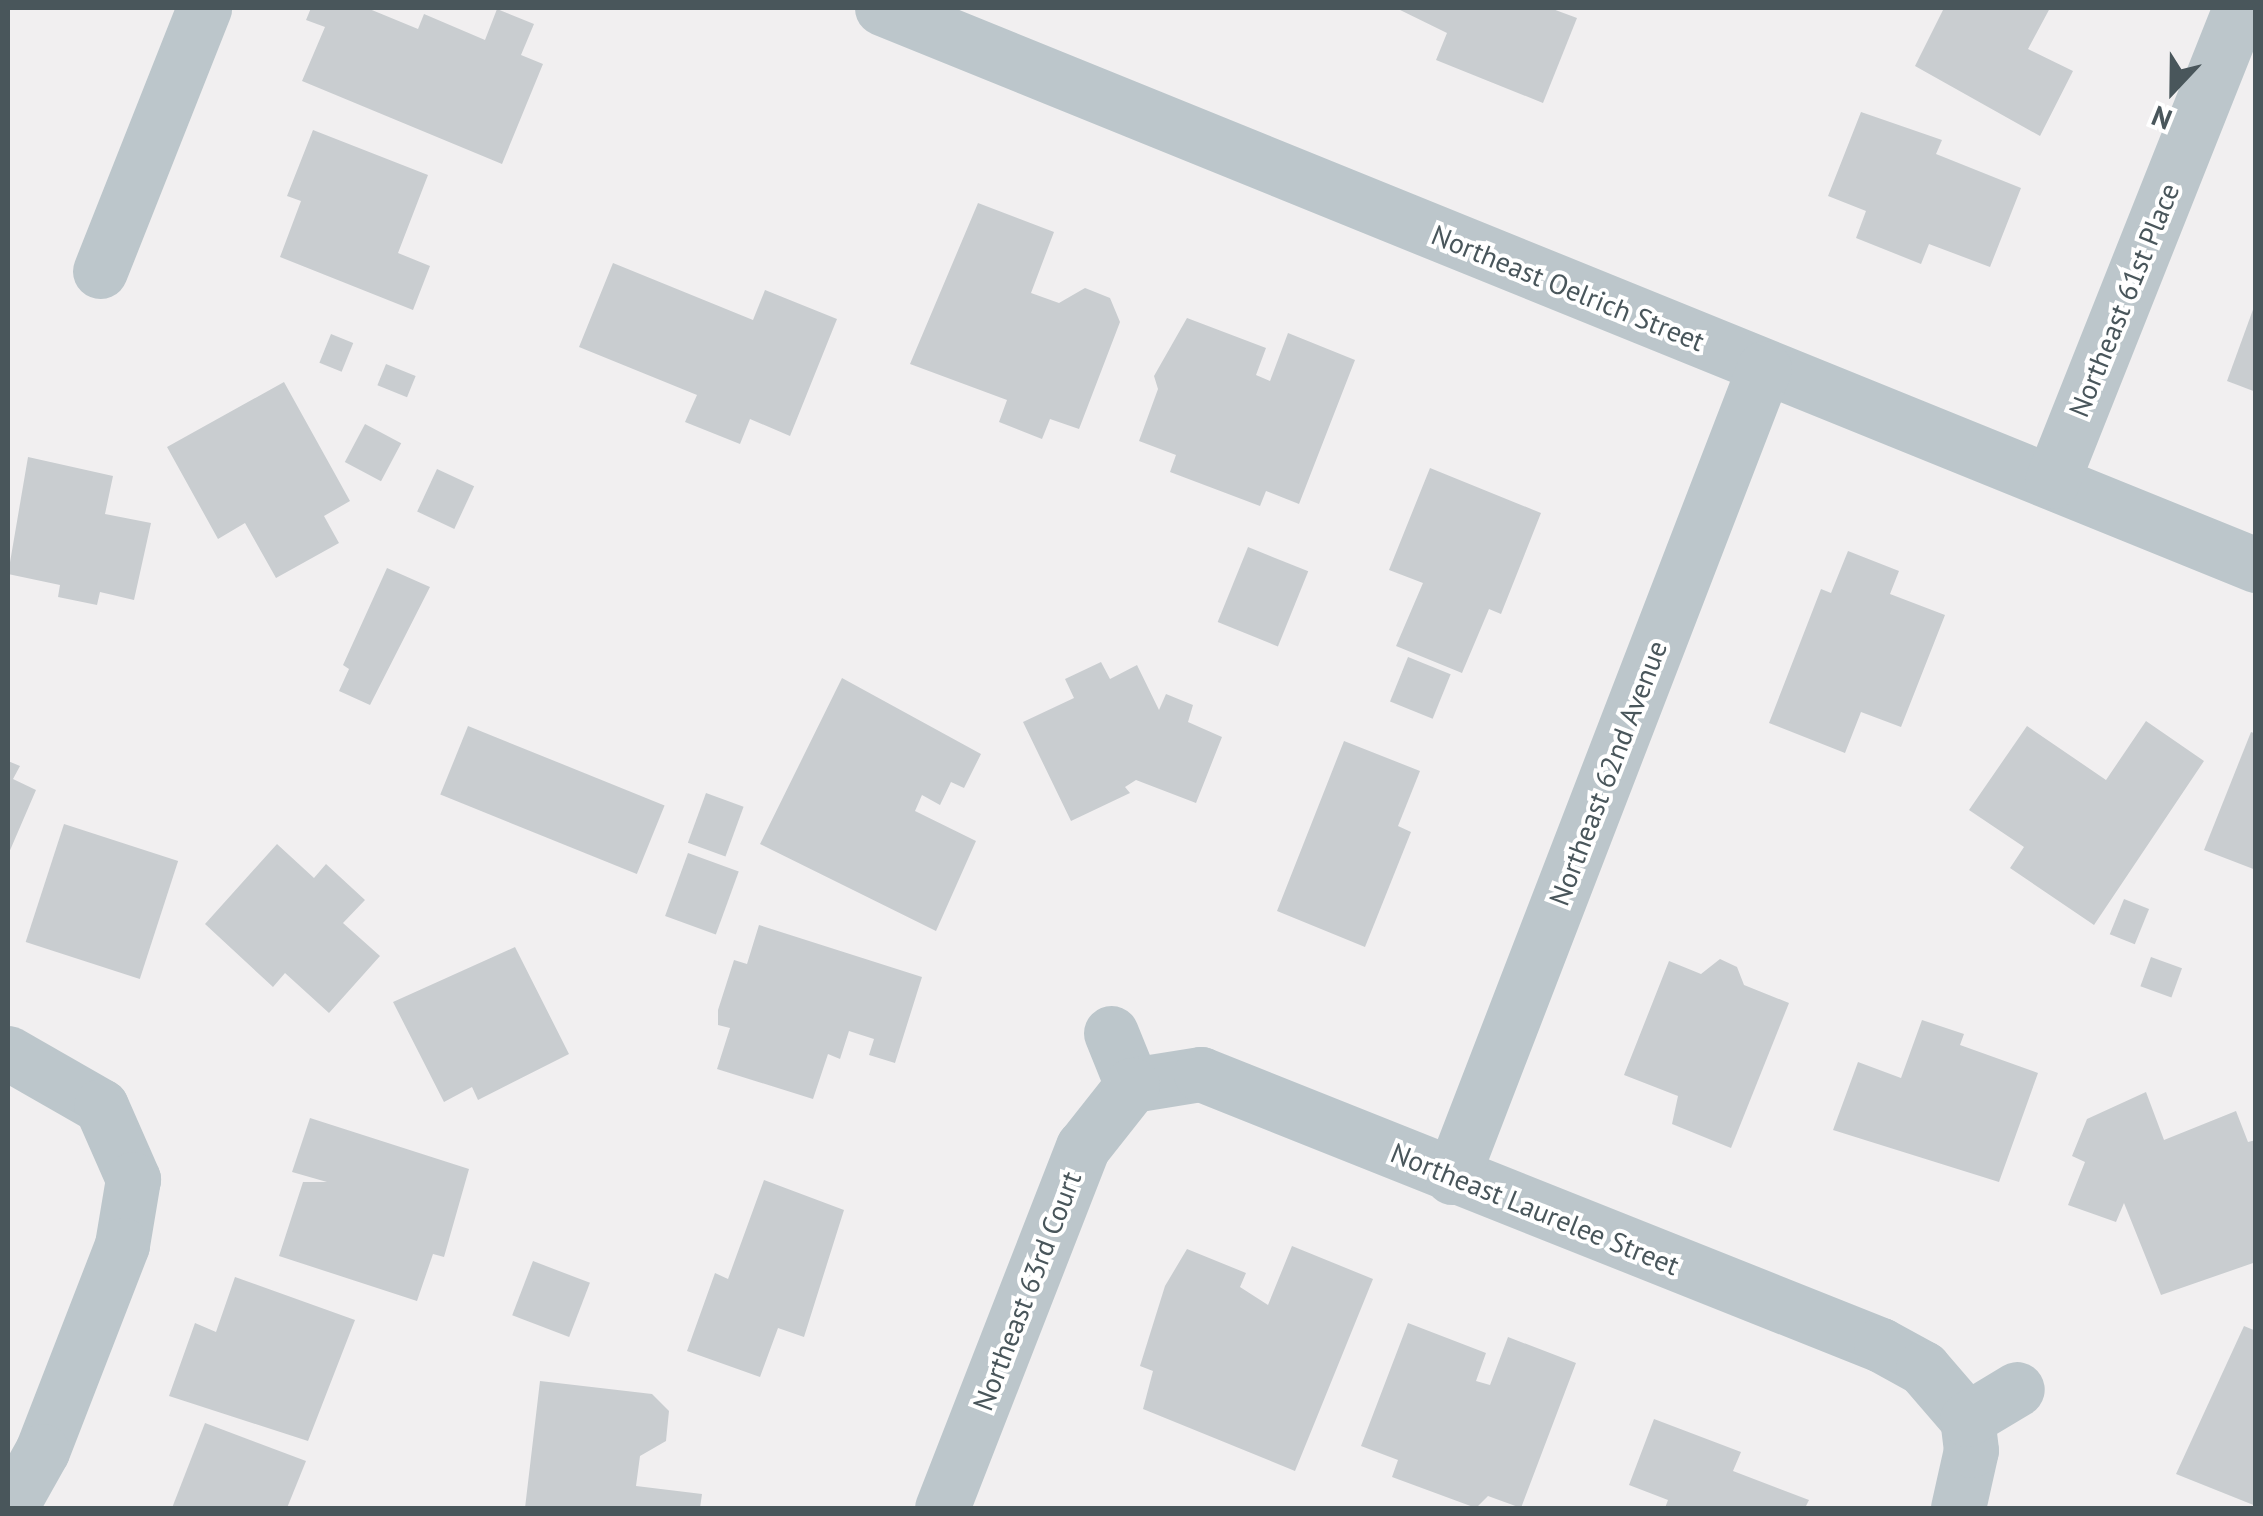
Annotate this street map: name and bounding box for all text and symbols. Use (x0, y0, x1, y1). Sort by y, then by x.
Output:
north arrow (2123, 40, 2223, 140)
text: N (2146, 98, 2177, 139)
street label: Northeast 61st Place (2062, 178, 2186, 422)
street label: Northeast Oelrich Street (1427, 218, 1709, 358)
street label: Northeast 62nd Avenue (1542, 635, 1674, 911)
street label: Northeast Laurelee Street (1386, 1136, 1684, 1282)
street label: Northeast 63rd Court (966, 1167, 1088, 1415)

